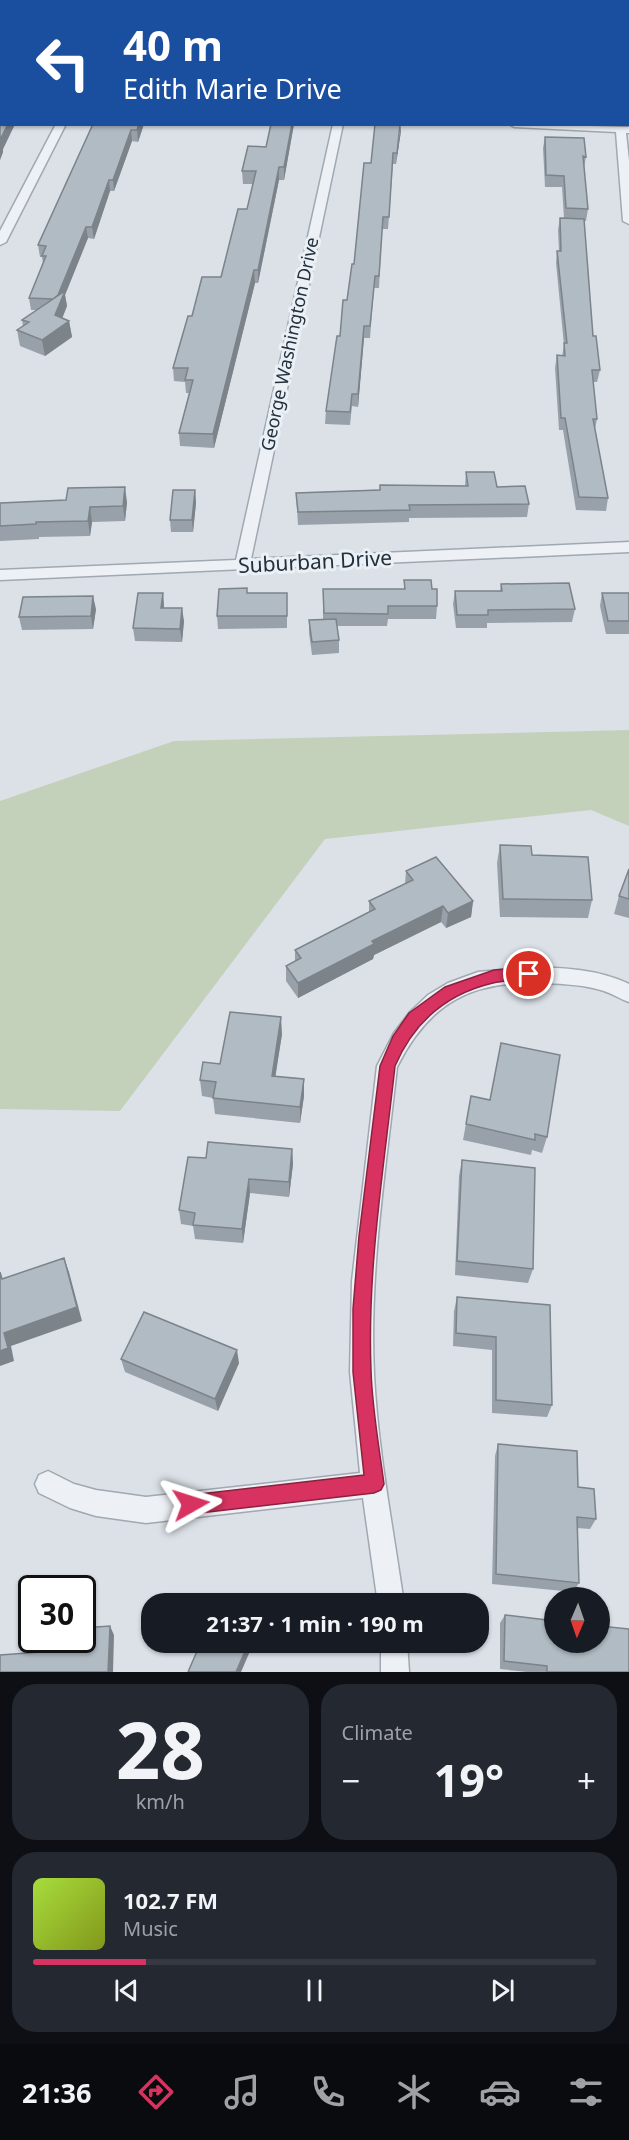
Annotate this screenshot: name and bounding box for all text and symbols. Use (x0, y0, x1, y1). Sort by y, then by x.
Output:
text: 40 m (123, 16, 223, 73)
icon: left (24, 24, 102, 102)
text: Edith Marie Drive (123, 70, 342, 107)
street label: George Washington Drive (255, 235, 323, 453)
street label: Suburban Drive (237, 543, 393, 579)
pin (503, 948, 554, 999)
icon: arrive (512, 957, 545, 990)
position arrow (159, 1472, 223, 1536)
speed limit sign: 30 (18, 1575, 96, 1653)
north arrow (544, 1587, 610, 1653)
map controls (544, 1587, 610, 1653)
text: 21:37 · 1 min · 190 m (206, 1608, 424, 1638)
text: 28 (116, 1696, 205, 1802)
text: Climate (342, 1719, 413, 1746)
text: 19° (433, 1749, 504, 1810)
text: − (342, 1758, 360, 1803)
text: + (577, 1758, 596, 1803)
text: km/h (136, 1788, 185, 1815)
text: 102.7 FM (123, 1885, 218, 1915)
text: Music (123, 1915, 178, 1942)
icon: previous (110, 1974, 143, 2007)
icon: pause (298, 1974, 331, 2007)
icon: next (486, 1974, 519, 2007)
icon: directions (135, 2071, 177, 2113)
icon: music (221, 2071, 263, 2113)
icon: phone (307, 2071, 349, 2113)
icon: climate (393, 2071, 435, 2113)
icon: car (479, 2071, 521, 2113)
icon: filters (565, 2071, 607, 2113)
text: 21:36 (22, 2074, 91, 2111)

